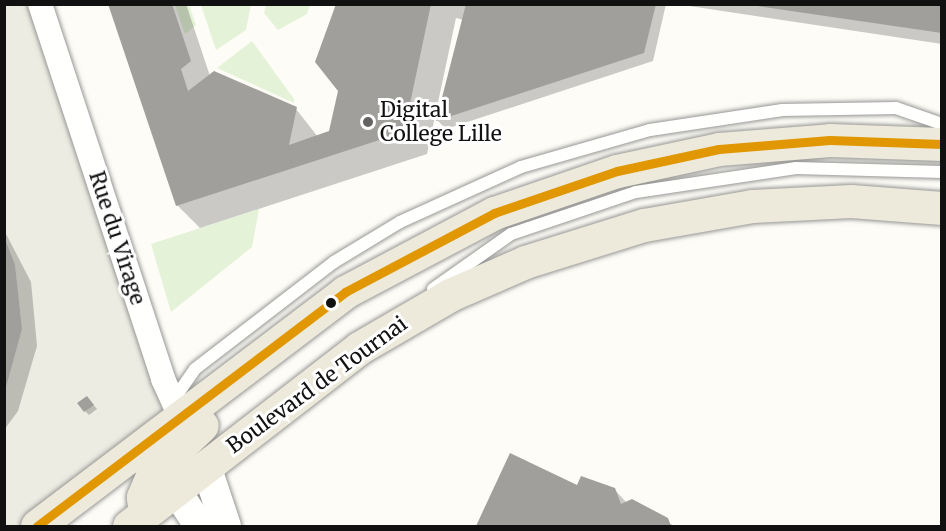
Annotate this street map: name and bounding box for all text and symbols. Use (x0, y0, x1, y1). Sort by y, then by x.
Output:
place label: Digital College Lille (380, 97, 502, 147)
marker: Digital College Lille (361, 115, 375, 129)
street label: Rue du Virage (84, 168, 150, 308)
unlabelled marker (325, 297, 337, 309)
street label: Boulevard de Tournai (222, 311, 412, 459)

